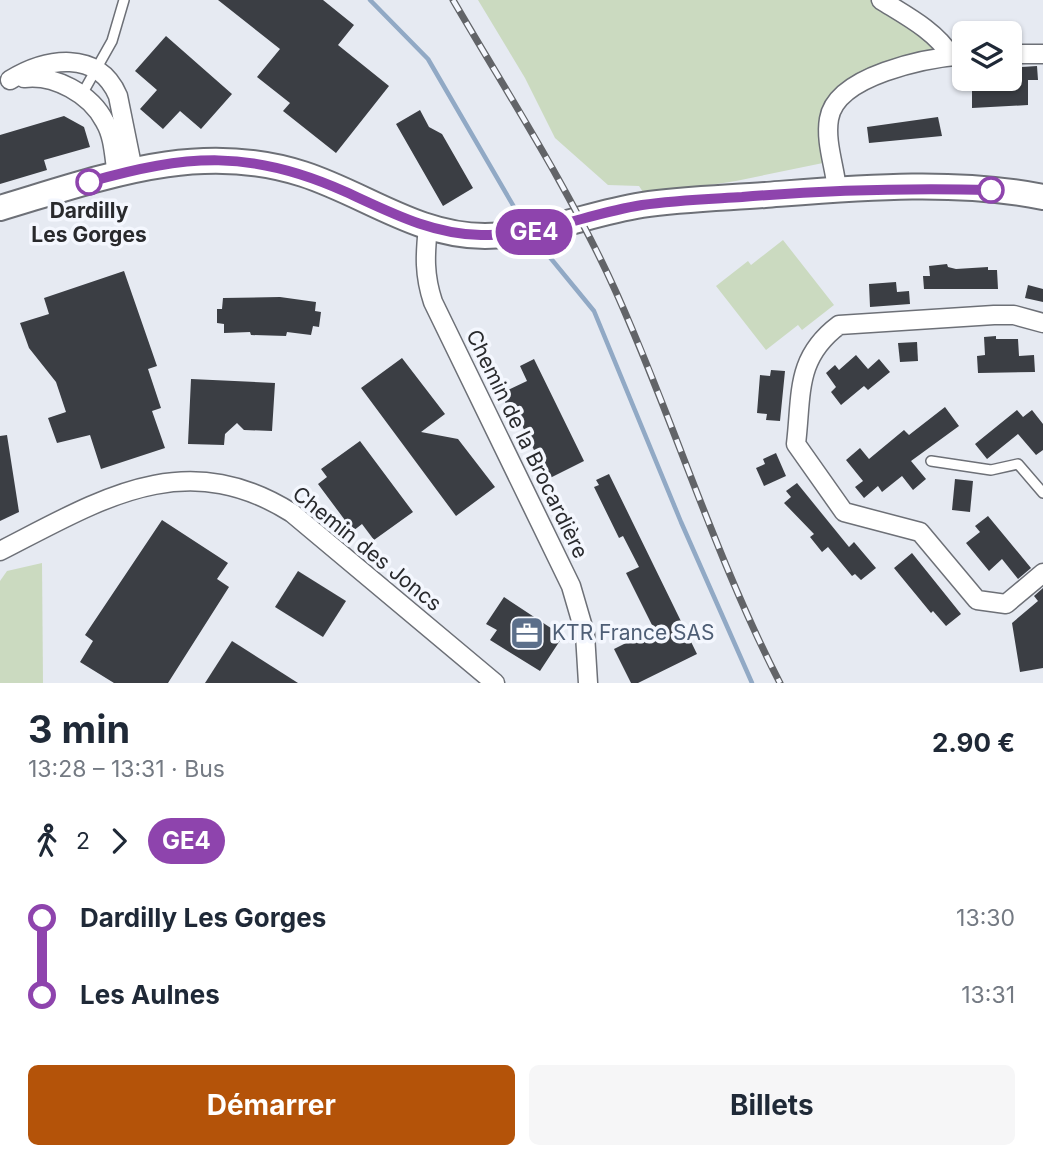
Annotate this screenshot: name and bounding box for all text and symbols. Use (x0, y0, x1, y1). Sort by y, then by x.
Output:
map controls (952, 21, 1022, 91)
button: layers (952, 21, 1022, 91)
marker: Dardilly Les Gorges (76, 169, 102, 195)
unlabelled marker (978, 177, 1004, 203)
place label: Dardilly Les Gorges (31, 198, 147, 247)
line badge: GE4 (494, 209, 574, 255)
text: GE4 (510, 217, 558, 246)
street label: Chemin de la Brocardière (461, 325, 594, 562)
street label: Chemin des Joncs (288, 481, 447, 616)
office icon: KTR France SAS (508, 614, 546, 652)
place label: KTR France SAS (552, 620, 715, 645)
text: 3 min (28, 706, 130, 752)
text: 2.90 € (932, 727, 1015, 758)
text: 13:28 – 13:31 · Bus (28, 755, 225, 783)
icon: walk (28, 822, 66, 860)
icon: forward (100, 822, 138, 860)
text: GE4 (162, 826, 211, 855)
text: 2 (76, 827, 90, 855)
text: Dardilly Les Gorges (80, 902, 326, 933)
text: 13:30 (956, 904, 1015, 932)
text: Les Aulnes (80, 979, 220, 1010)
text: 13:31 (961, 981, 1015, 1009)
button: Démarrer (28, 1065, 515, 1145)
button: Billets (529, 1065, 1015, 1145)

